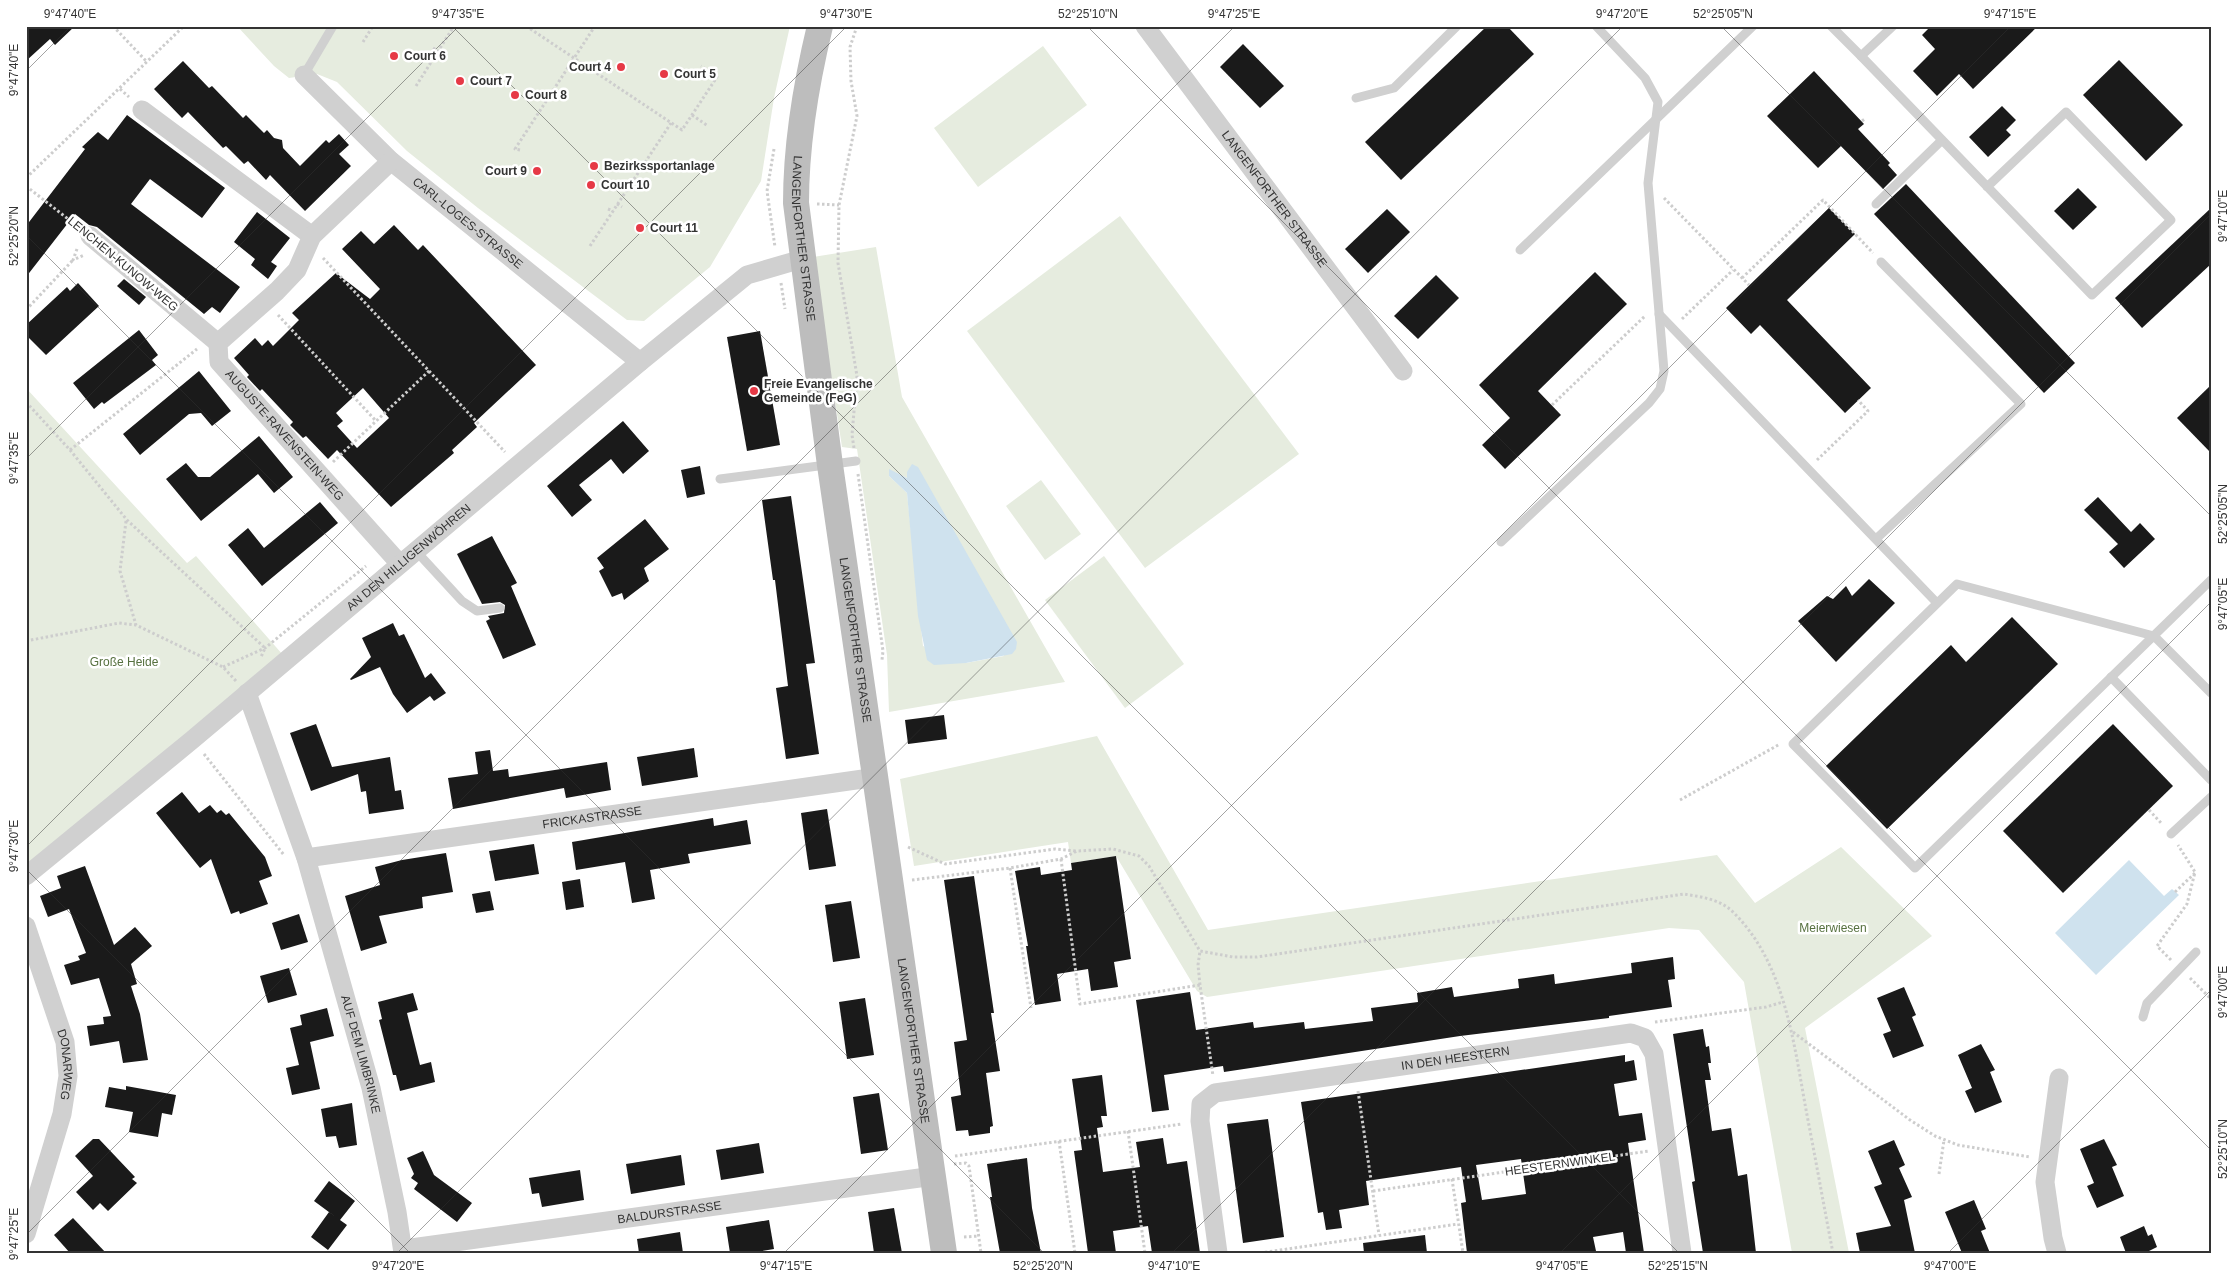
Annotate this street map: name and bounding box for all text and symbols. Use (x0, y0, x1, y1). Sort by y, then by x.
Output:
text: 9°47'40"E (44, 7, 96, 21)
text: 9°47'35"E (432, 7, 484, 21)
text: 9°47'30"E (820, 7, 872, 21)
text: 52°25'10"N (1058, 7, 1118, 21)
text: 9°47'25"E (1208, 7, 1260, 21)
text: 9°47'20"E (1596, 7, 1648, 21)
text: 52°25'05"N (1693, 7, 1753, 21)
text: 9°47'15"E (1984, 7, 2036, 21)
text: 9°47'40"E (7, 44, 21, 96)
place label: Court 6 (404, 49, 446, 63)
marker: Court 6 (388, 50, 400, 62)
place label: Court 4 (569, 60, 611, 74)
marker: Court 4 (615, 61, 627, 73)
place label: Court 5 (674, 67, 716, 81)
marker: Court 5 (658, 68, 670, 80)
place label: Court 7 (470, 74, 512, 88)
marker: Court 7 (454, 75, 466, 87)
place label: Court 8 (525, 88, 567, 102)
marker: Court 8 (509, 89, 521, 101)
street label: LANGENFORTHER STRASSE (1219, 128, 1330, 270)
street label: LANGENFORTHER STRASSE (789, 155, 818, 322)
place label: Bezirkssportanlage (604, 159, 715, 173)
marker: Bezirkssportanlage (588, 160, 600, 172)
place label: Court 9 (485, 164, 527, 178)
marker: Court 9 (531, 165, 543, 177)
street label: CARL-LOGES-STRASSE (410, 174, 526, 272)
place label: Court 10 (601, 178, 650, 192)
marker: Court 10 (585, 179, 597, 191)
text: 9°47'10"E (2216, 190, 2230, 242)
text: 52°25'20"N (7, 206, 21, 266)
street label: LENCHEN-KUNOW-WEG (65, 214, 181, 314)
place label: Court 11 (650, 221, 698, 235)
marker: Court 11 (634, 222, 646, 234)
street label: AUGUSTE-RAVENSTEIN-WEG (222, 367, 347, 503)
place label: Freie Evangelische Gemeinde (FeG) (764, 377, 873, 405)
marker: Freie Evangelische Gemeinde (FeG) (748, 385, 760, 397)
text: 9°47'35"E (7, 432, 21, 484)
text: 52°25'05"N (2216, 484, 2230, 544)
street label: AN DEN HILLIGENWÖHREN (344, 501, 474, 614)
street label: LANGENFORTHER STRASSE (836, 556, 874, 723)
text: 9°47'05"E (2216, 578, 2230, 630)
park label: Große Heide (90, 655, 159, 669)
street label: FRICKASTRASSE (542, 803, 643, 831)
text: 9°47'30"E (7, 820, 21, 872)
park label: Meierwiesen (1799, 921, 1867, 935)
street label: LANGENFORTHER STRASSE (894, 957, 932, 1124)
text: 9°47'00"E (2216, 966, 2230, 1018)
street label: AUF DEM LIMBRINKE (338, 993, 383, 1115)
street label: DONARWEG (54, 1027, 76, 1101)
street label: IN DEN HEESTERN (1400, 1044, 1511, 1073)
text: 52°25'10"N (2216, 1119, 2230, 1179)
street label: HEESTERNWINKEL (1504, 1149, 1616, 1179)
street label: BALDURSTRASSE (617, 1198, 722, 1227)
text: 9°47'25"E (7, 1208, 21, 1260)
text: 9°47'20"E (372, 1259, 424, 1273)
text: 9°47'15"E (760, 1259, 812, 1273)
text: 52°25'20"N (1013, 1259, 1073, 1273)
text: 9°47'10"E (1148, 1259, 1200, 1273)
text: 9°47'05"E (1536, 1259, 1588, 1273)
text: 52°25'15"N (1648, 1259, 1708, 1273)
text: 9°47'00"E (1924, 1259, 1976, 1273)

